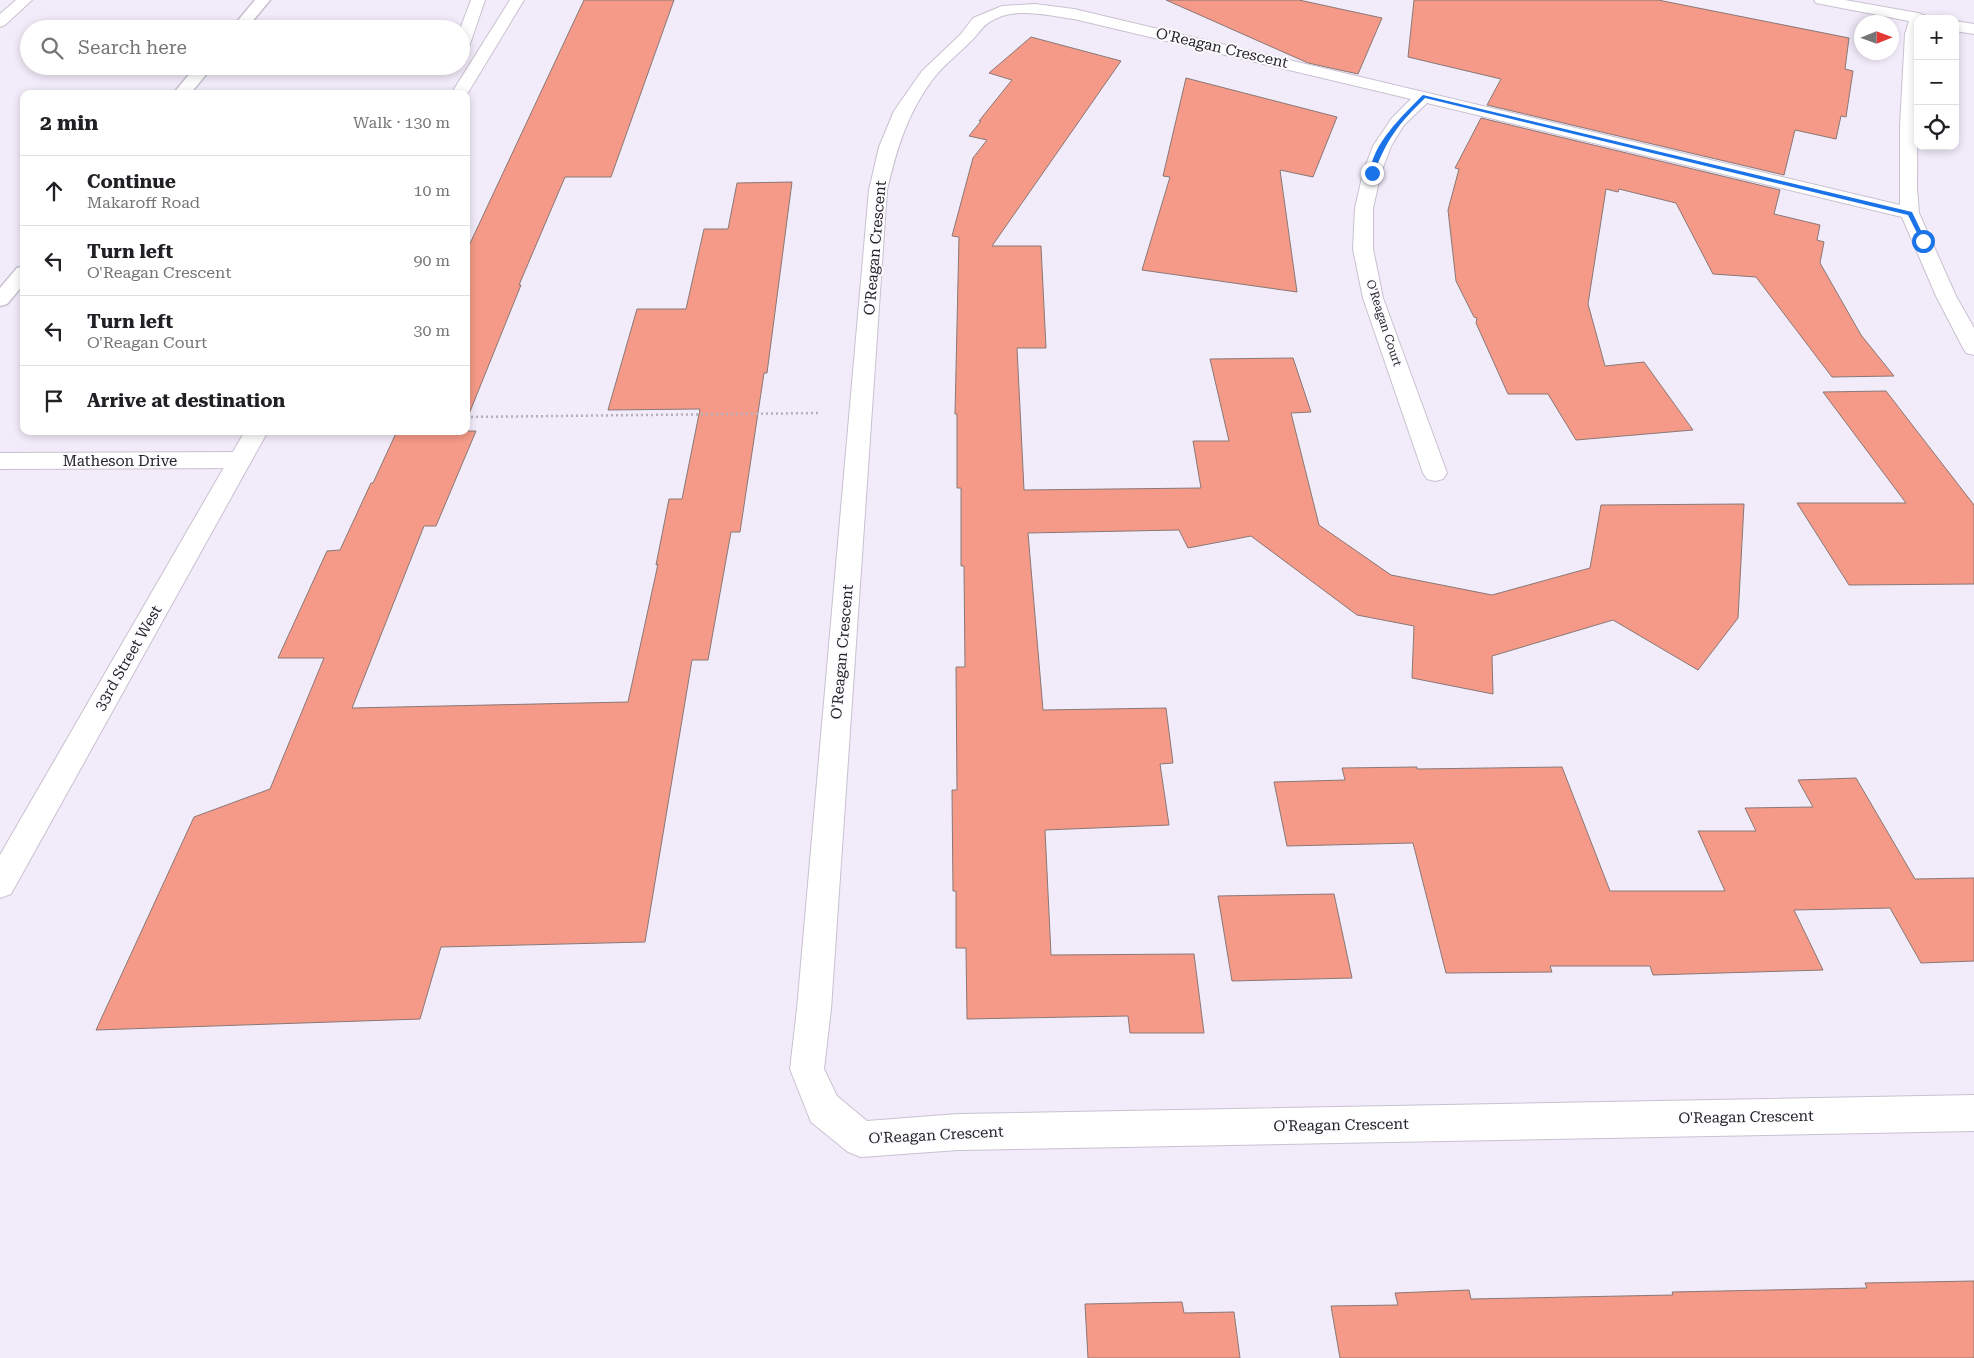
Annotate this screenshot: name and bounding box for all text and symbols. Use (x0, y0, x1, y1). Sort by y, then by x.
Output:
north arrow (1854, 15, 1899, 60)
map controls (1914, 15, 1959, 150)
button: + (1914, 15, 1959, 60)
search box (20, 20, 470, 75)
street label: O'Reagan Crescent (1154, 24, 1290, 72)
icon: search (38, 34, 66, 62)
text: Search here (78, 36, 187, 59)
button: − (1914, 60, 1959, 105)
button: locate (1914, 105, 1959, 150)
text: 2 min (40, 111, 98, 135)
text: Walk · 130 m (353, 113, 450, 132)
route end (1361, 162, 1384, 185)
text: Continue (87, 170, 176, 193)
icon: ahead (40, 177, 68, 205)
street label: O'Reagan Crescent (860, 179, 890, 316)
text: 10 m (413, 181, 450, 200)
text: Makaroff Road (87, 193, 200, 212)
route start (1912, 230, 1935, 253)
text: Turn left (87, 240, 173, 263)
icon: left (40, 247, 68, 275)
text: 90 m (413, 251, 450, 270)
text: O'Reagan Crescent (87, 263, 231, 282)
street label: O'Reagan Court (1363, 278, 1405, 369)
text: Turn left (87, 310, 173, 333)
icon: left (40, 317, 68, 345)
text: 30 m (413, 321, 450, 340)
text: O'Reagan Court (87, 333, 207, 352)
icon: arrive (40, 387, 68, 415)
text: Arrive at destination (87, 389, 285, 412)
street label: Matheson Drive (63, 452, 177, 470)
street label: O'Reagan Crescent (827, 583, 857, 720)
street label: 33rd Street West (91, 602, 166, 714)
street label: O'Reagan Crescent (1678, 1107, 1814, 1127)
street label: O'Reagan Crescent (1273, 1115, 1409, 1135)
street label: O'Reagan Crescent (868, 1122, 1004, 1148)

